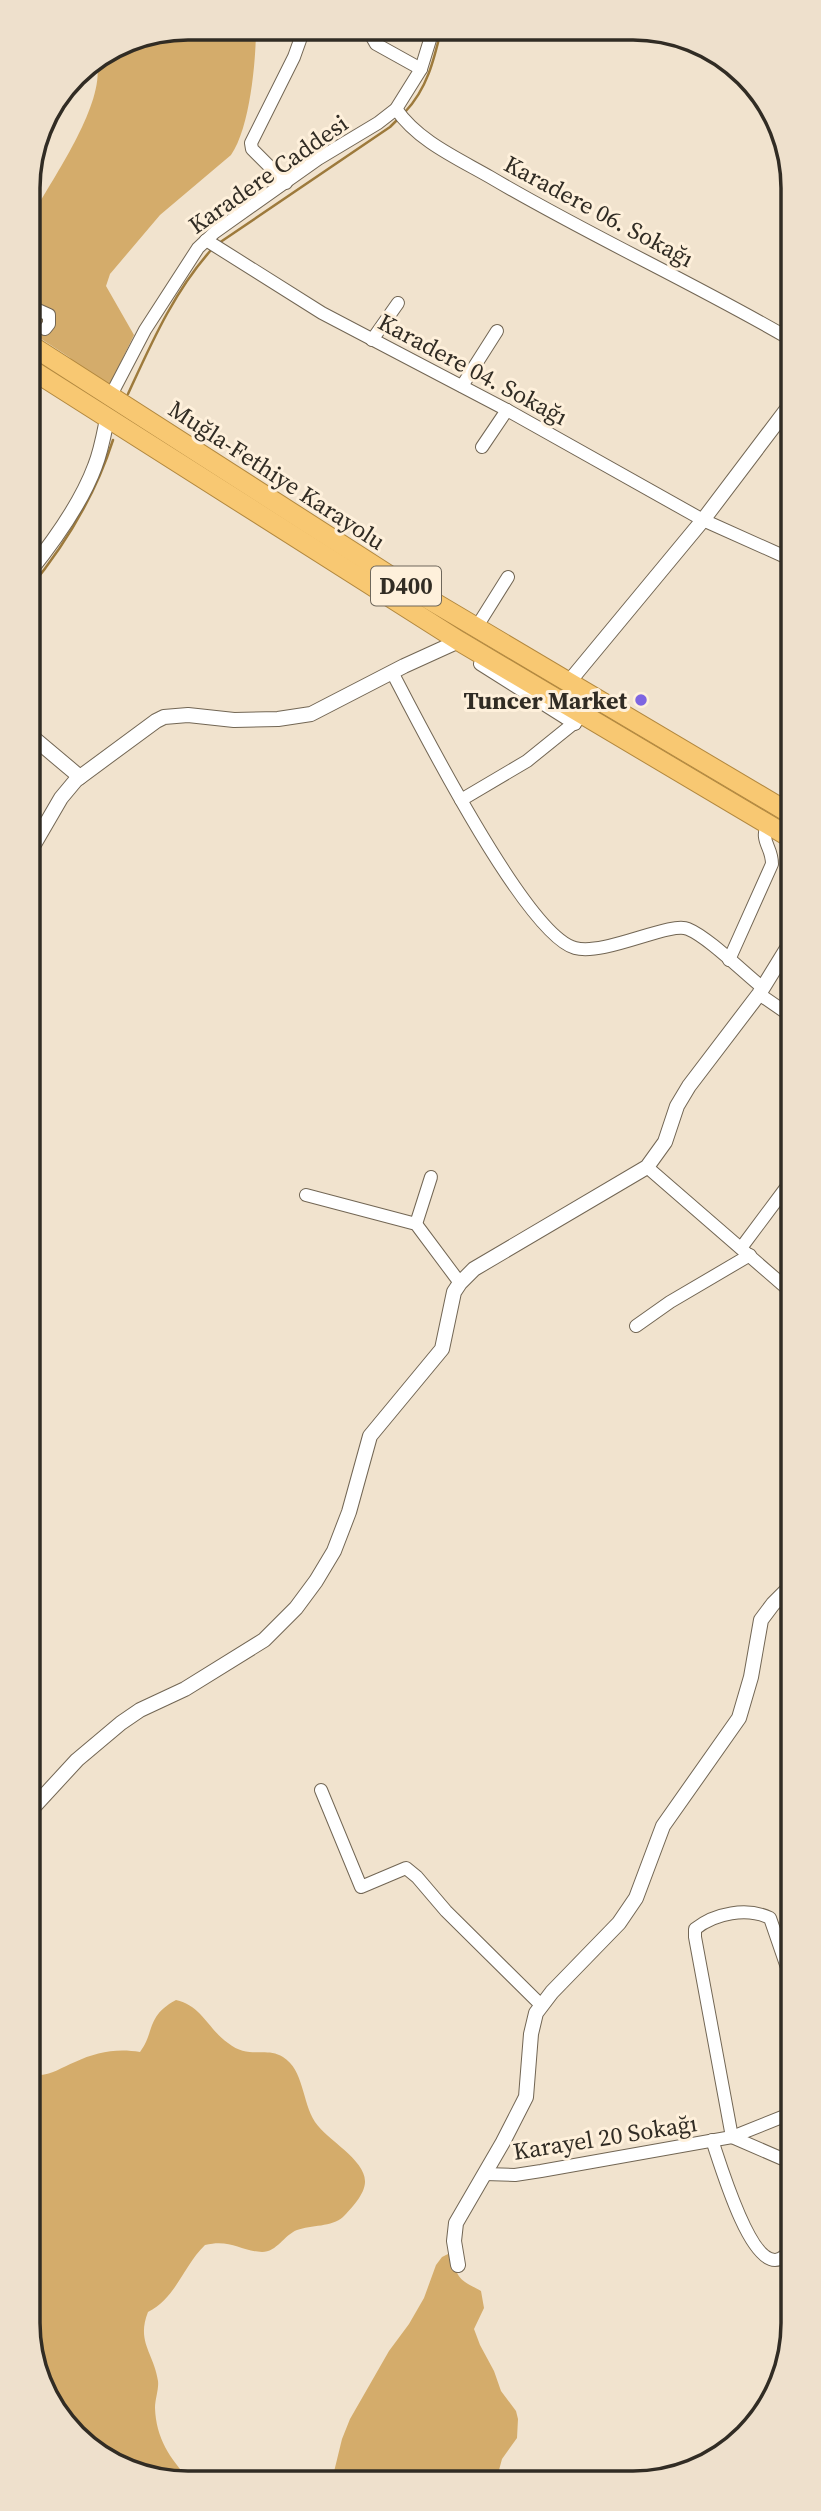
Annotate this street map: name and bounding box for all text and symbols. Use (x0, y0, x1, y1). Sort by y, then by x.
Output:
street label: Karadere Caddesi (182, 107, 354, 241)
street label: Karadere 06. Sokağı (498, 147, 700, 275)
street label: Karadere 04. Sokağı (372, 305, 574, 433)
street label: Muğla-Fethiye Karayolu (162, 392, 392, 558)
road number: D400 (371, 566, 441, 606)
place label: Tuncer Market (463, 684, 627, 717)
marker: Tuncer Market (633, 692, 649, 708)
street label: Karayel 20 Sokağı (511, 2106, 699, 2168)

